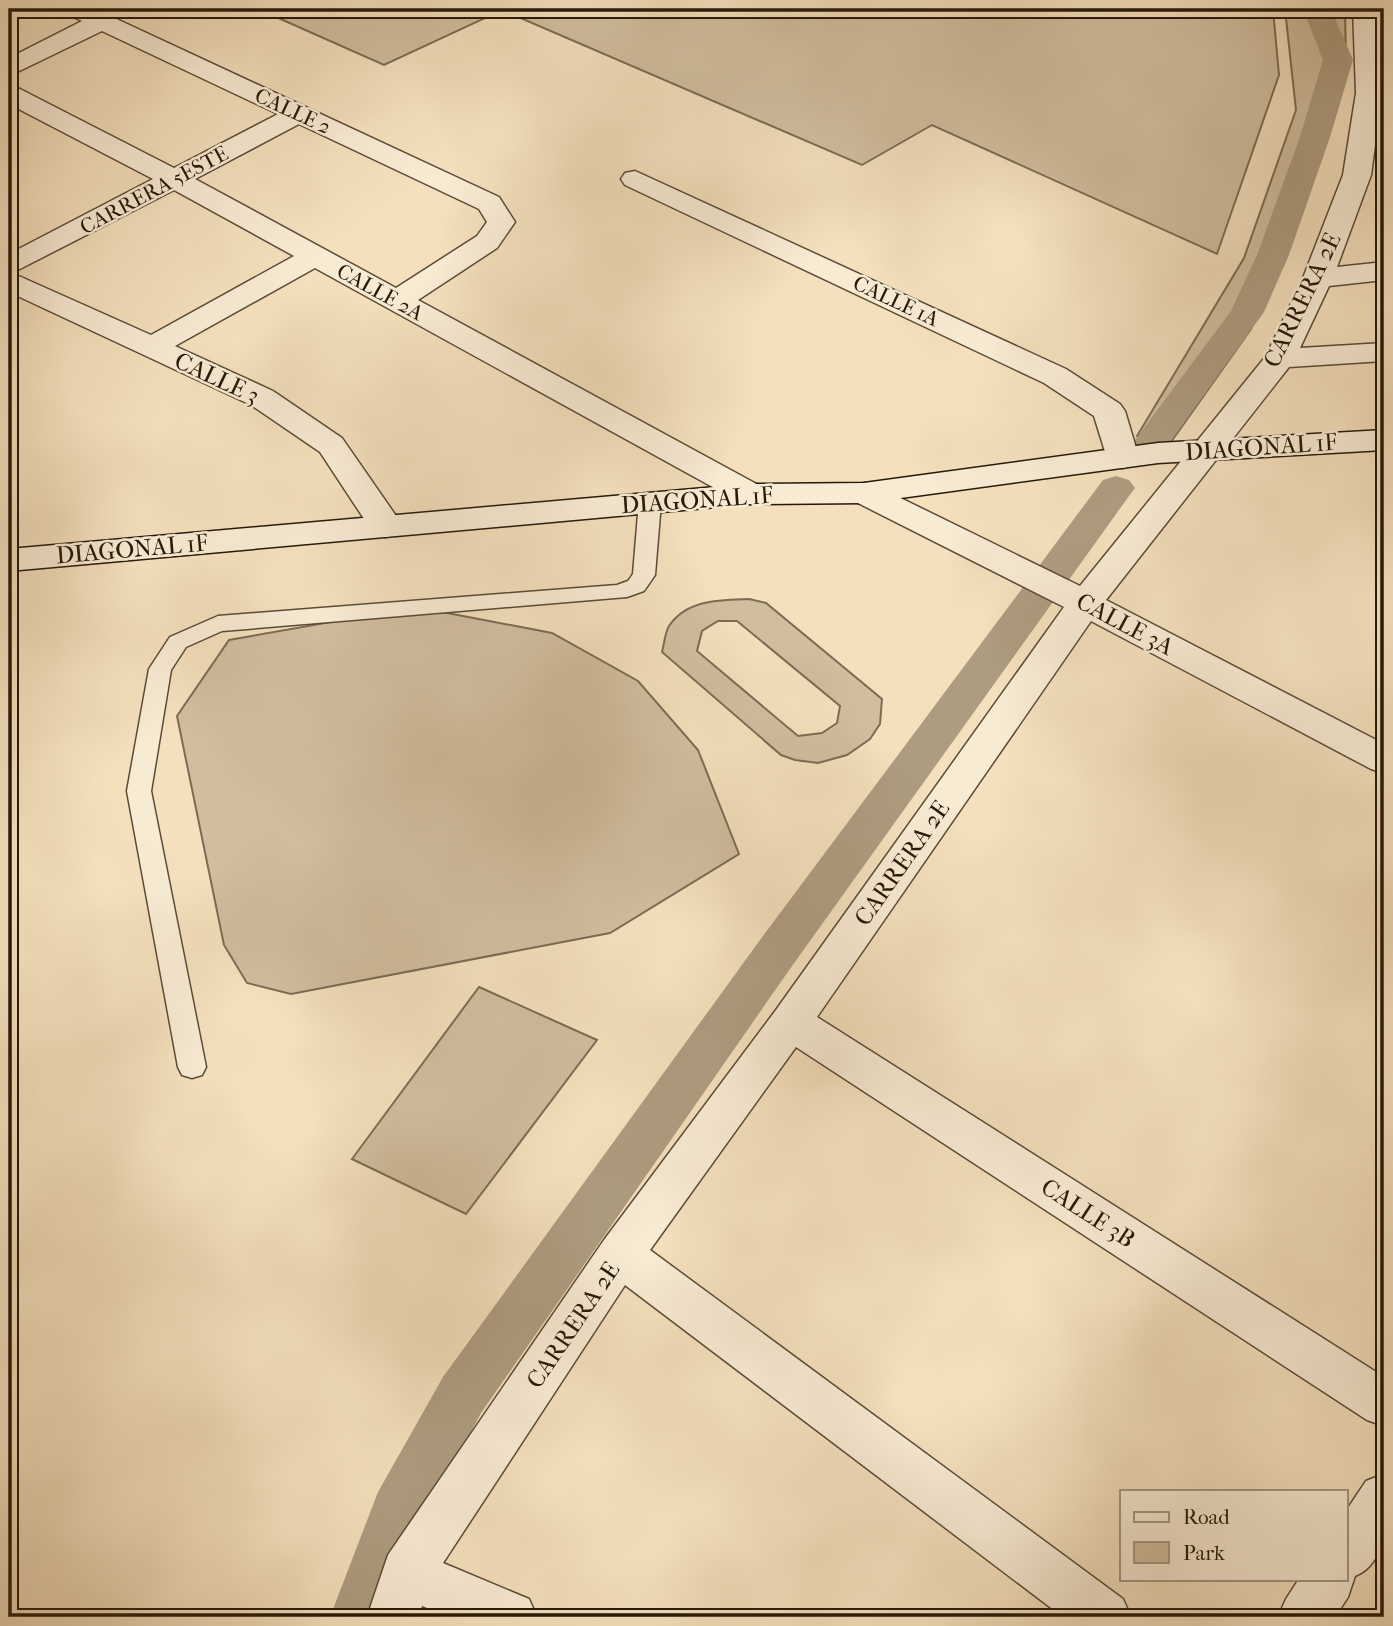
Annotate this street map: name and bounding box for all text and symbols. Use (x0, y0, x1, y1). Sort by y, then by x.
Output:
street label: CALLE 2 (251, 83, 335, 139)
street label: CARRERA 5ESTE (76, 141, 232, 239)
street label: CARRERA 2E (1257, 228, 1347, 372)
street label: CALLE 2A (333, 259, 428, 326)
street label: CALLE 1A (849, 271, 943, 331)
street label: CALLE 3 (170, 346, 264, 410)
street label: DIAGONAL 1F (1184, 428, 1338, 466)
street label: DIAGONAL 1F (620, 481, 774, 519)
street label: DIAGONAL 1F (55, 528, 209, 570)
street label: CALLE 3A (1072, 587, 1179, 661)
street label: CARRERA 2E (849, 795, 955, 931)
street label: CALLE 3B (1036, 1172, 1140, 1254)
street label: CARRERA 2E (521, 1257, 625, 1393)
legend (1120, 1490, 1348, 1580)
text: Road (1183, 1505, 1230, 1529)
text: Park (1183, 1541, 1225, 1565)

